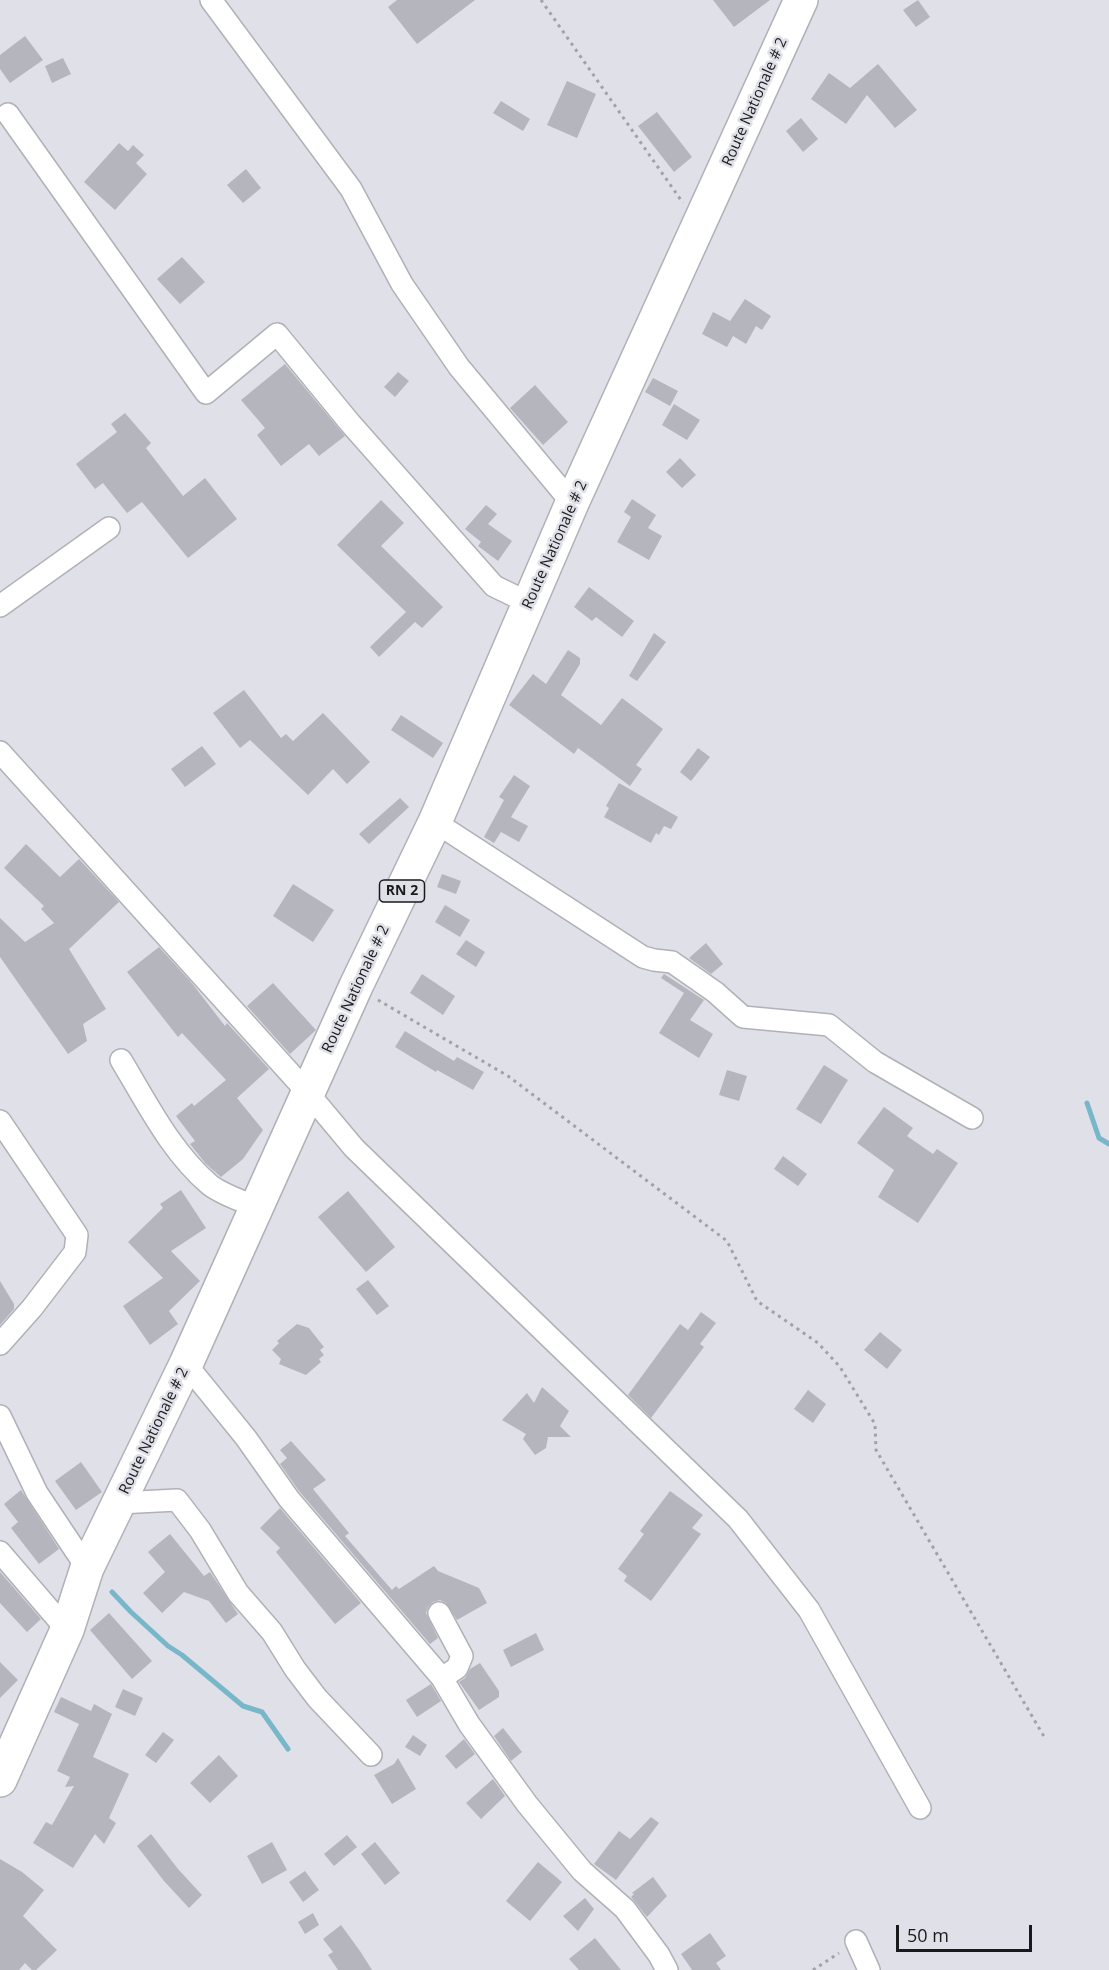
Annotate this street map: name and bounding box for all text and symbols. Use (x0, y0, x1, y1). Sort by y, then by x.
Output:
street label: Route Nationale # 2 (719, 35, 791, 169)
street label: Route Nationale # 2 (519, 478, 591, 612)
road number: RN 2 (380, 880, 424, 902)
street label: Route Nationale # 2 (319, 922, 393, 1056)
street label: Route Nationale # 2 (116, 1365, 192, 1497)
scale bar (899, 1913, 1036, 1951)
text: 50 m (907, 1923, 949, 1947)

